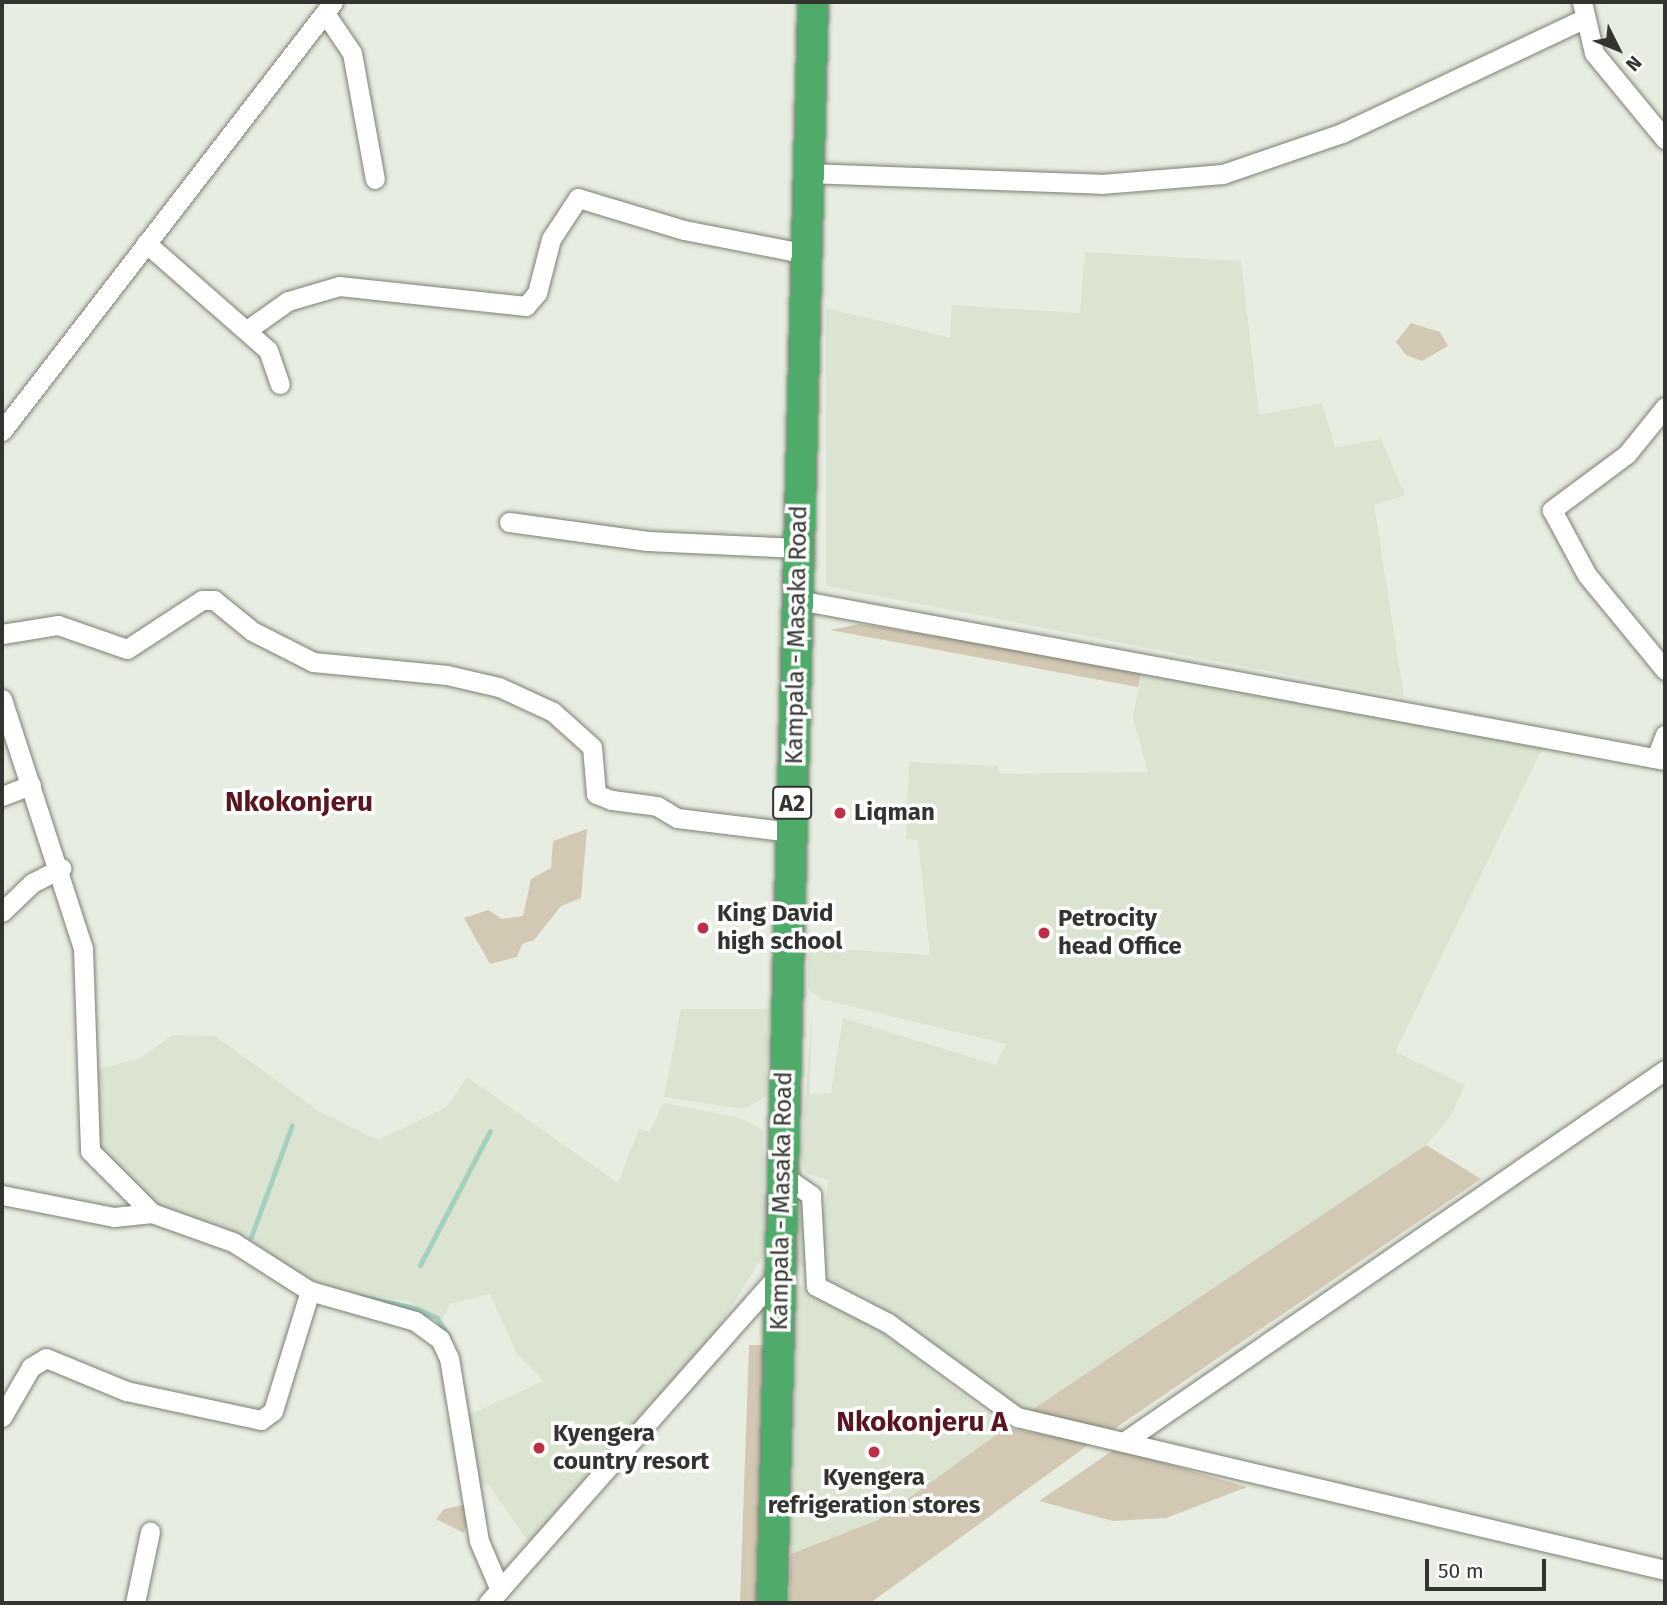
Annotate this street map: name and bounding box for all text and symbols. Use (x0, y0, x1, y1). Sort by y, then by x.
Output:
north arrow (1583, 14, 1653, 84)
text: N (1621, 51, 1646, 76)
street label: Kampala - Masaka Road (780, 505, 814, 765)
road number: A2 (771, 783, 813, 822)
district label: Nkokonjeru (225, 785, 373, 819)
place label: Liqman (854, 799, 935, 827)
marker: Liqman (832, 805, 848, 821)
place label: King David high school (717, 900, 842, 956)
place label: Petrocity head Office (1058, 905, 1182, 961)
marker: King David high school (695, 920, 711, 936)
marker: Petrocity head Office (1036, 925, 1052, 941)
street label: Kampala - Masaka Road (765, 1071, 799, 1331)
district label: Nkokonjeru A (836, 1405, 1008, 1439)
place label: Kyengera country resort (553, 1420, 709, 1476)
marker: Kyengera country resort (531, 1440, 547, 1456)
marker: Kyengera refrigeration stores (866, 1444, 882, 1460)
place label: Kyengera refrigeration stores (768, 1464, 980, 1520)
scale bar (1429, 1546, 1550, 1590)
text: 50 m (1438, 1558, 1484, 1584)

